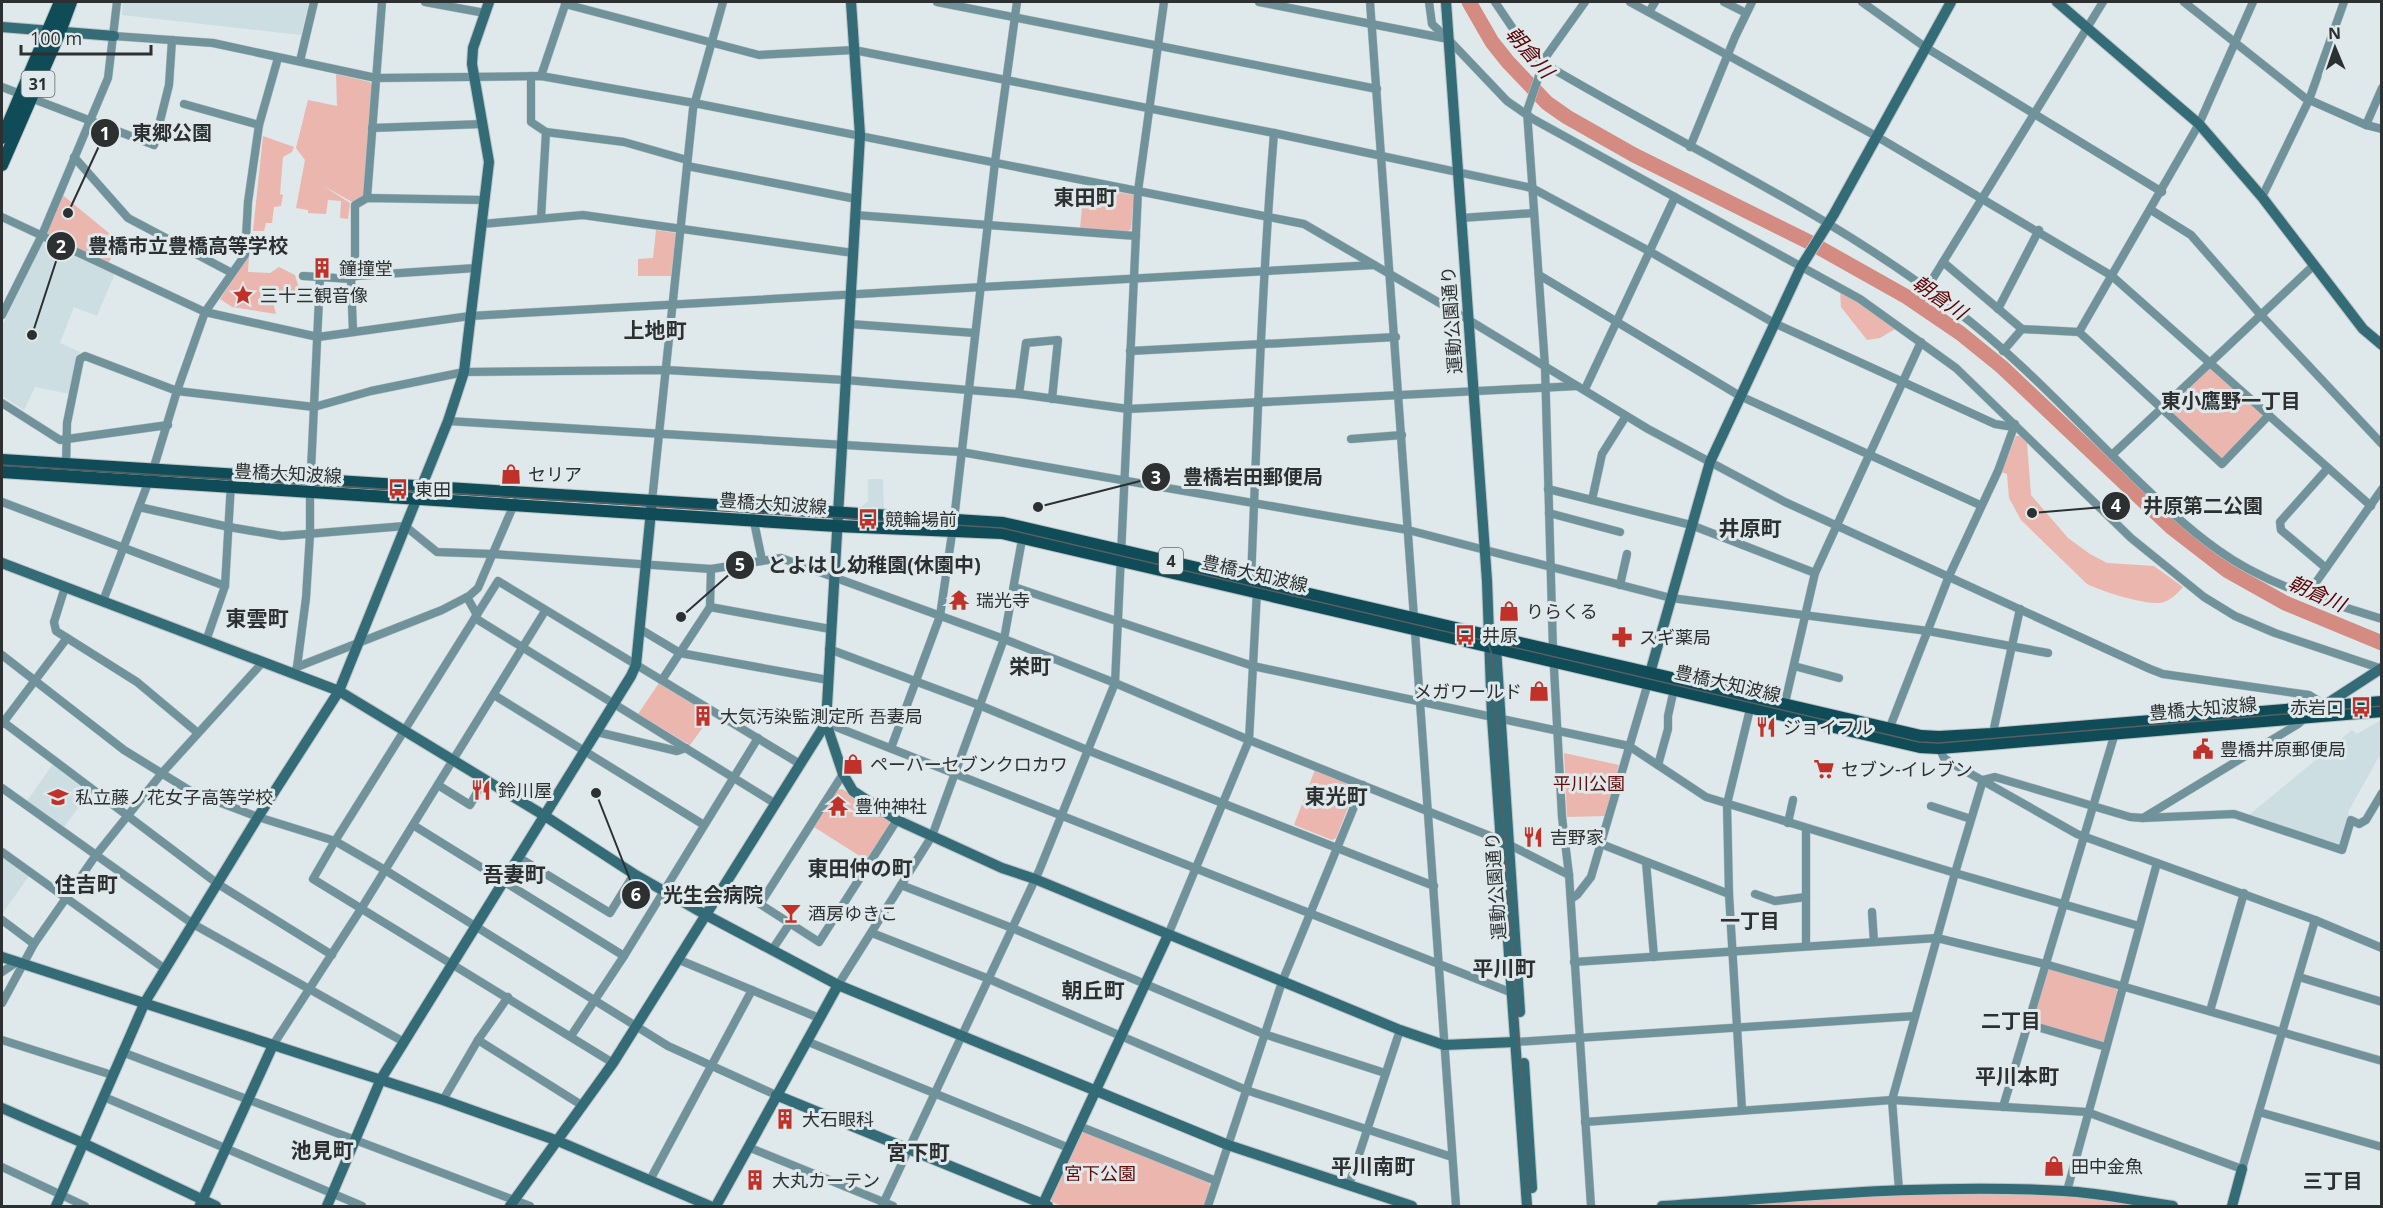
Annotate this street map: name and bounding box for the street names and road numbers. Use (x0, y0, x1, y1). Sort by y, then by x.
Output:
road number: 31 (22, 71, 54, 97)
street label: 運動公園通り (1435, 265, 1467, 375)
street label: 豊橋大知波線 (233, 458, 343, 488)
street label: 豊橋大知波線 (718, 487, 828, 519)
road number: 4 (1159, 548, 1183, 574)
street label: 豊橋大知波線 (1200, 549, 1310, 597)
street label: 豊橋大知波線 (1673, 659, 1783, 707)
street label: 豊橋大知波線 (2148, 691, 2258, 725)
street label: 運動公園通り (1479, 831, 1511, 941)

